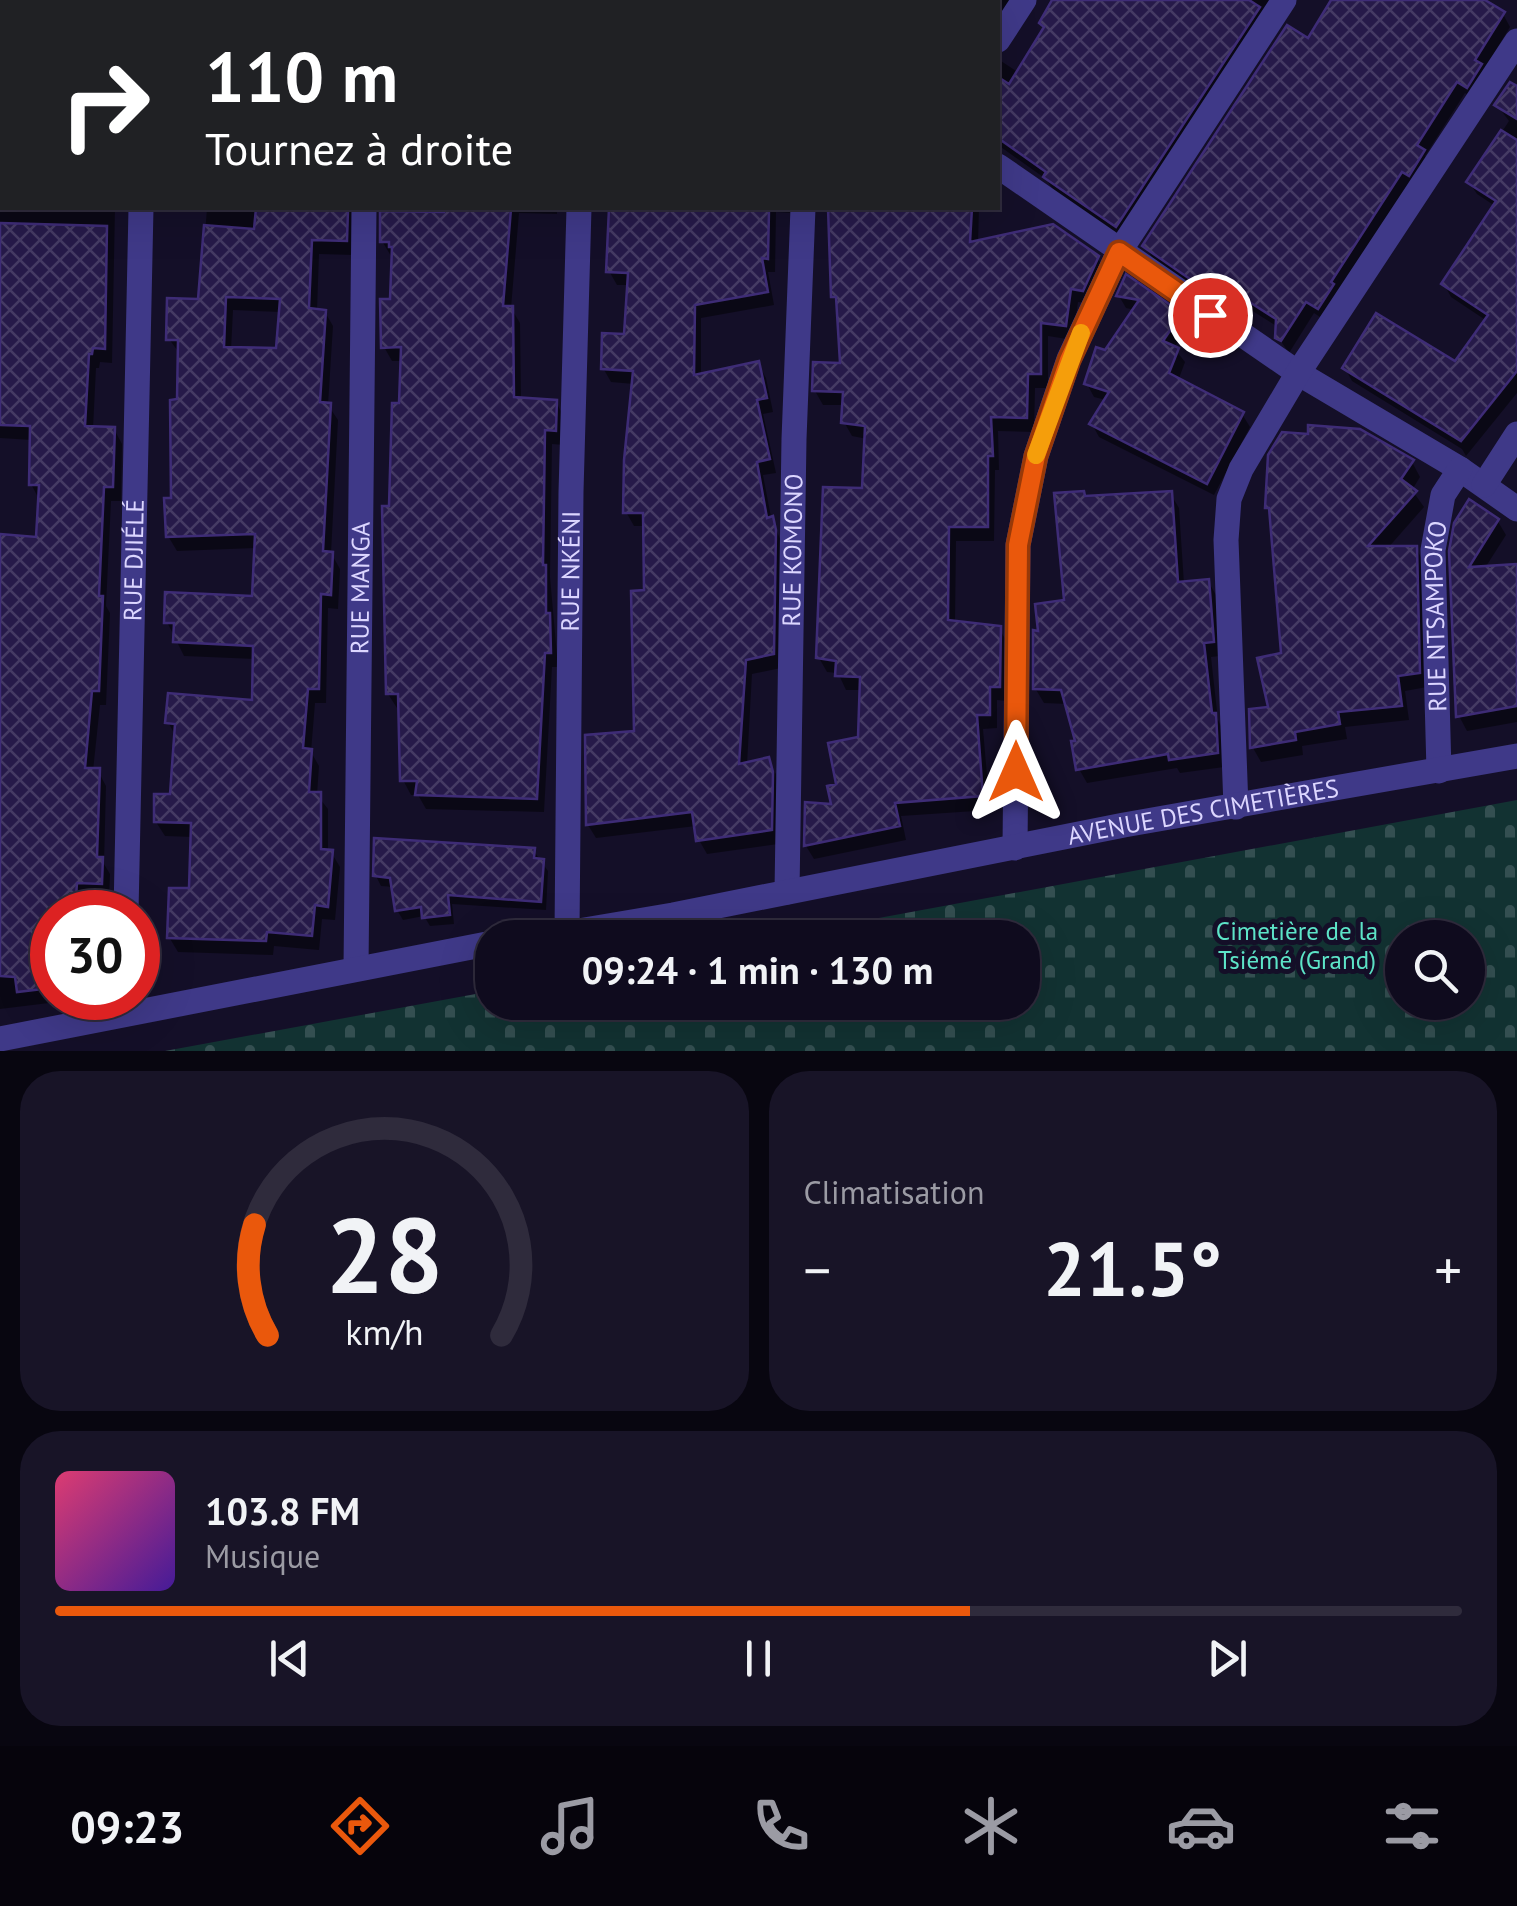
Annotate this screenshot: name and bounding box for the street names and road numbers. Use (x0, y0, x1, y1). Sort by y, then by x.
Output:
street label: RUE KOMONO (775, 473, 809, 627)
street label: RUE DJIÉLÉ (116, 499, 151, 621)
street label: RUE NKÉNI (554, 510, 587, 632)
street label: RUE NTSAMPOKO (1417, 518, 1454, 712)
street label: RUE MANGA (343, 521, 377, 654)
street label: AVENUE DES CIMETIÈRES (1065, 772, 1341, 852)

